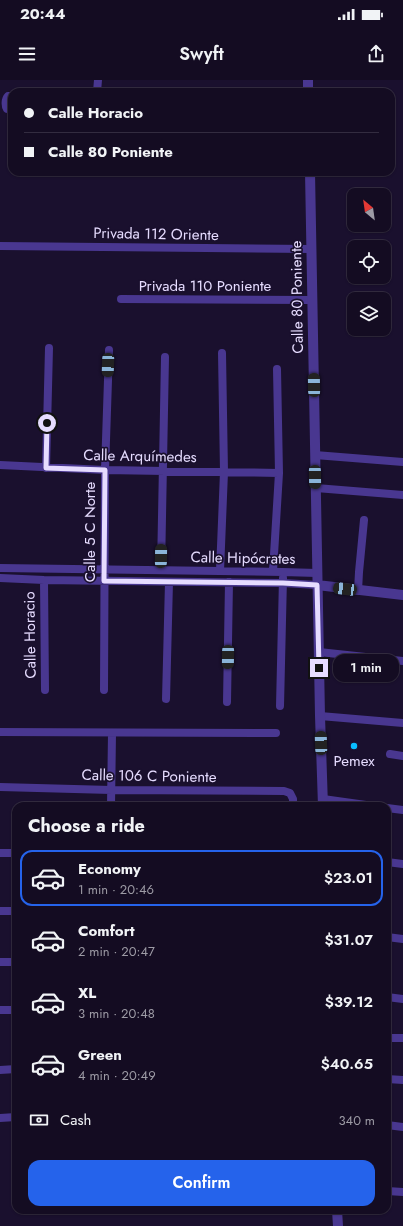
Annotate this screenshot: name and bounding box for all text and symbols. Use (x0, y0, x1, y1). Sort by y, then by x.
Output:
text: 20:44 (20, 3, 66, 25)
text: Swyft (179, 41, 224, 67)
icon: menu (16, 43, 38, 65)
icon: share (365, 43, 387, 65)
text: Calle Horacio (48, 102, 143, 124)
text: Calle 80 Poniente (48, 141, 173, 163)
north arrow (347, 188, 391, 232)
map controls (347, 188, 391, 336)
street label: Privada 112 Oriente (93, 222, 219, 246)
street label: Calle 80 Poniente (285, 240, 309, 354)
button: locate (347, 240, 391, 284)
street label: Privada 110 Poniente (139, 275, 272, 297)
button: layers (347, 292, 391, 336)
car (102, 353, 114, 377)
car (308, 373, 320, 397)
route start (38, 414, 56, 432)
street label: Calle Arquímedes (83, 444, 197, 468)
car (309, 465, 321, 489)
street label: Calle 5 C Norte (79, 481, 101, 582)
car (155, 544, 167, 568)
street label: Calle Hipócrates (190, 546, 296, 570)
car (332, 582, 358, 596)
street label: Calle Horacio (18, 591, 42, 679)
car (222, 645, 234, 669)
callout: 1 min (333, 654, 399, 682)
text: 1 min (350, 658, 382, 677)
route end (310, 659, 328, 677)
car (315, 731, 327, 755)
marker: Pemex (349, 741, 359, 751)
place label: Pemex (334, 750, 375, 772)
street label: Calle 106 C Poniente (81, 764, 217, 788)
text: Choose a ride (28, 813, 145, 839)
text: Economy (78, 858, 141, 880)
icon: car (30, 860, 66, 896)
text: $23.01 (324, 867, 373, 889)
text: 1 min · 20:46 (78, 880, 154, 899)
text: Comfort (78, 920, 135, 942)
icon: car (30, 922, 66, 958)
text: $31.07 (324, 929, 373, 951)
text: 2 min · 20:47 (78, 942, 155, 961)
text: XL (78, 982, 96, 1004)
icon: car (30, 984, 66, 1020)
text: $39.12 (325, 991, 373, 1013)
text: 3 min · 20:48 (78, 1004, 155, 1023)
text: Green (78, 1044, 122, 1066)
icon: car (30, 1046, 66, 1082)
text: $40.65 (321, 1053, 373, 1075)
text: 4 min · 20:49 (78, 1066, 156, 1085)
icon: cash (28, 1109, 50, 1131)
text: Cash (60, 1109, 91, 1131)
text: 340 m (338, 1111, 375, 1130)
button: Confirm (28, 1160, 375, 1206)

